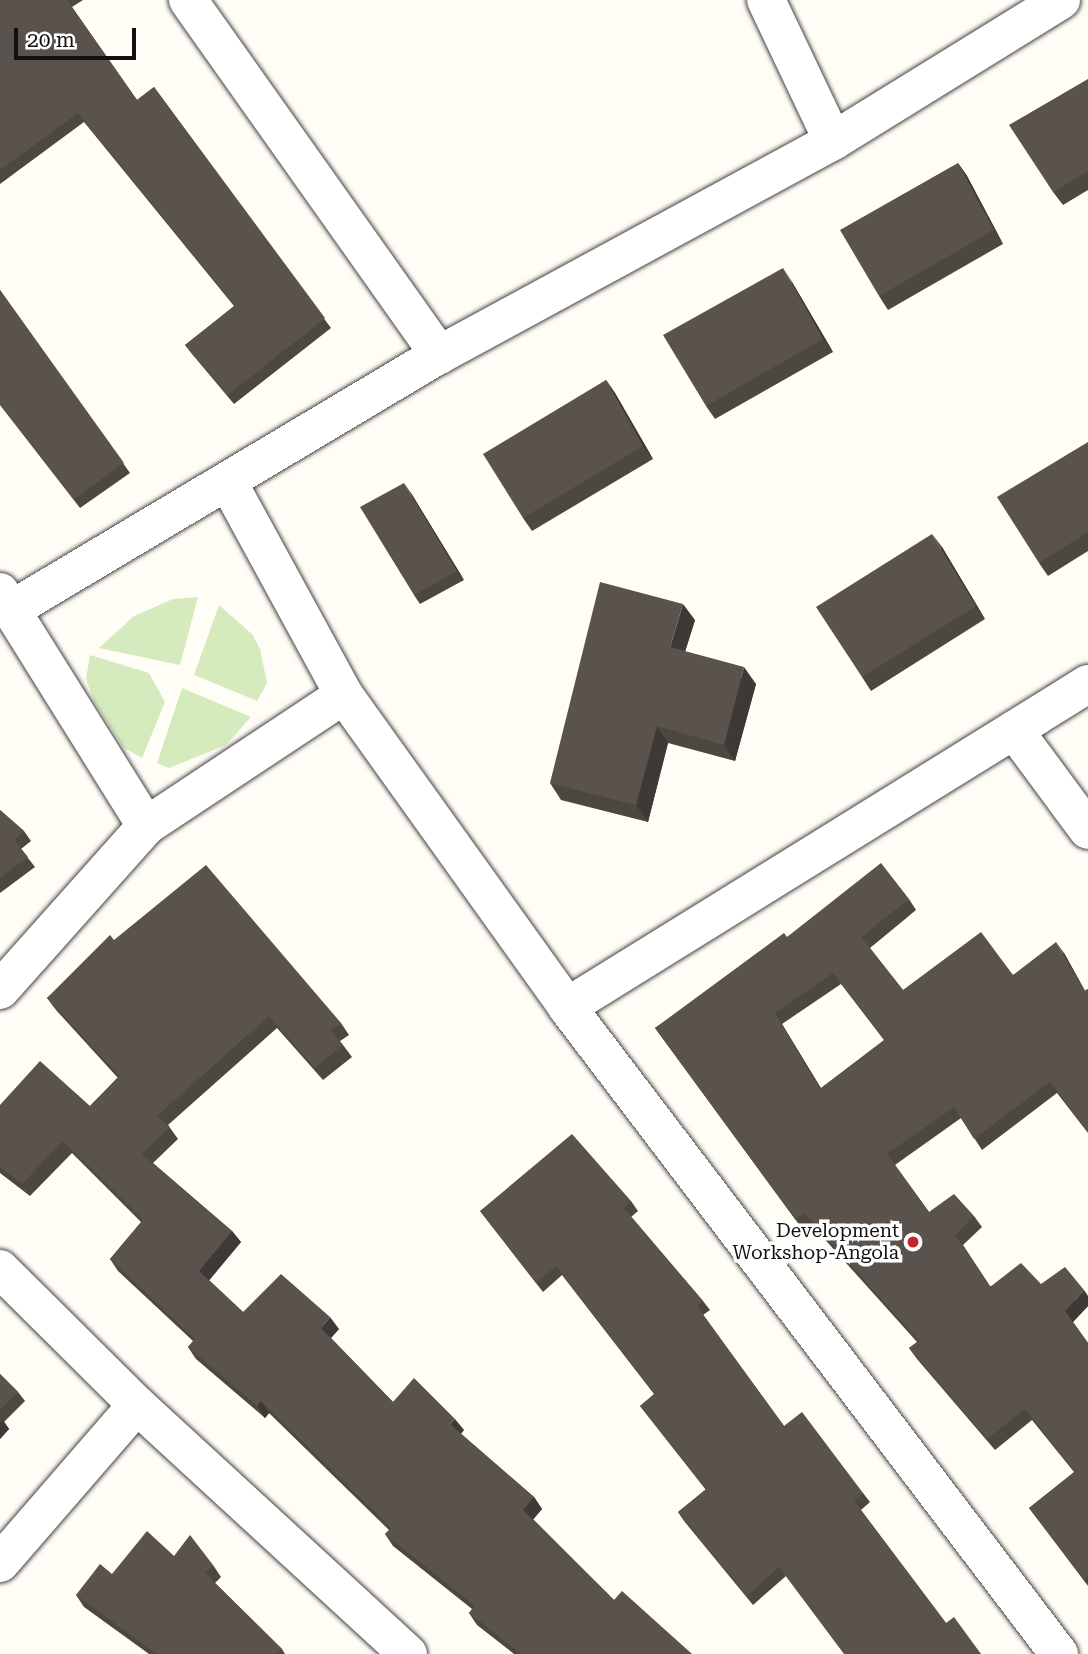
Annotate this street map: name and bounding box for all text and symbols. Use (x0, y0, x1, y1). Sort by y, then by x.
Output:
scale bar (18, 14, 140, 58)
text: 20 m (27, 28, 75, 52)
place label: Development Workshop-Angola (732, 1220, 899, 1264)
marker: Development Workshop-Angola (905, 1234, 921, 1250)

